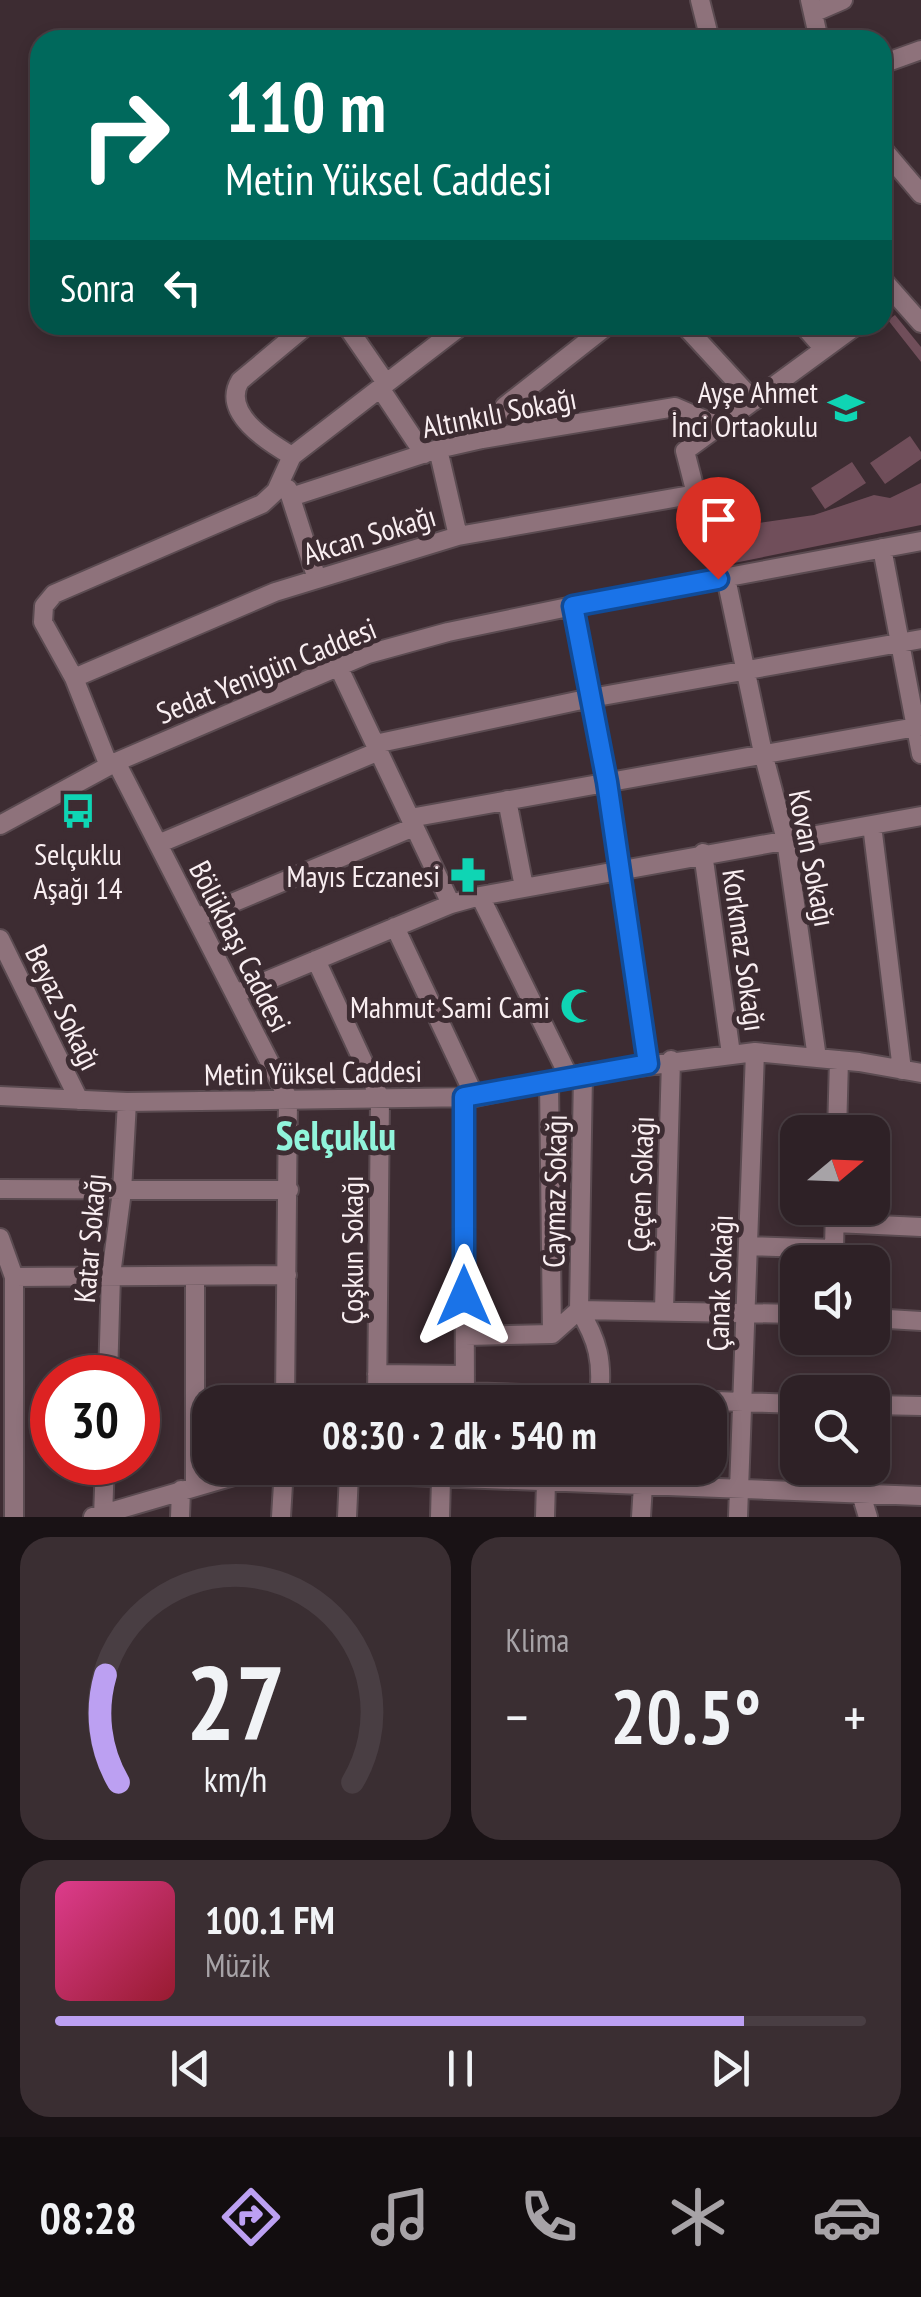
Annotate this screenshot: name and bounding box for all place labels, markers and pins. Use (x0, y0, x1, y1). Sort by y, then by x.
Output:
place label: Ayşe Ahmet İnci Ortaokulu (671, 372, 819, 445)
school or university icon: Ayşe Ahmet İnci Ortaokulu (827, 389, 865, 427)
pin (676, 477, 761, 580)
bus stop icon: Selçuklu Aşağı 14 (59, 792, 97, 830)
place label: Selçuklu Aşağı 14 (33, 834, 123, 907)
place label: Mayıs Eczanesi (286, 856, 440, 895)
pharmacy icon: Mayıs Eczanesi (449, 856, 487, 894)
place label: Mahmut Sami Cami (350, 987, 550, 1026)
mosque icon: Mahmut Sami Cami (559, 987, 597, 1025)

